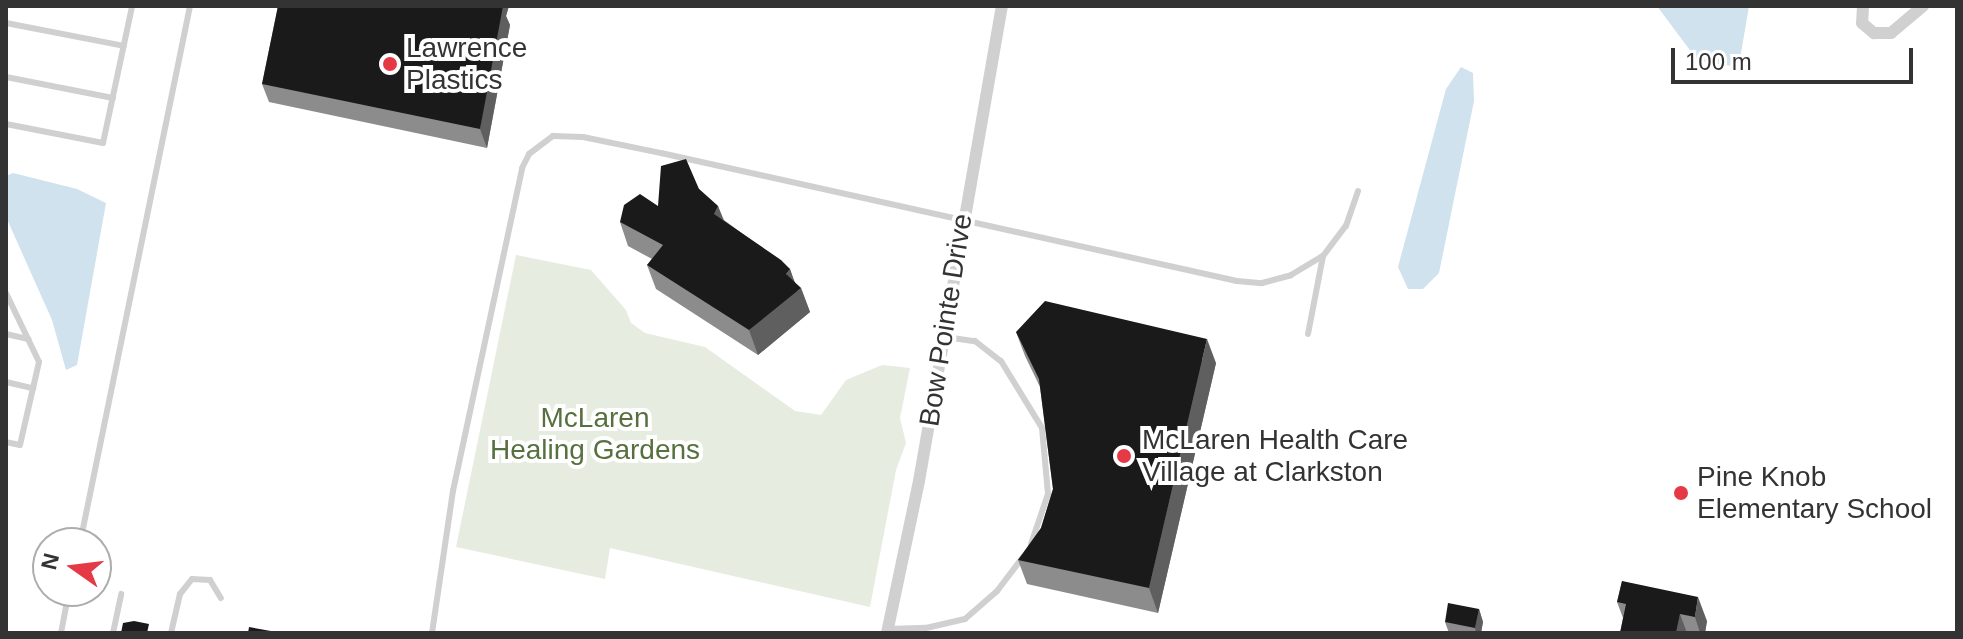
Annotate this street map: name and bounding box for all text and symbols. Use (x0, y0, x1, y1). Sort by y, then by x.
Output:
place label: Lawrence Plastics (406, 31, 527, 97)
scale bar (1675, 32, 1917, 82)
text: 100 m (1685, 48, 1752, 75)
marker: Lawrence Plastics (381, 55, 399, 73)
street label: Bow Pointe Drive (913, 211, 979, 429)
park label: McLaren Healing Gardens (490, 401, 700, 467)
place label: McLaren Health Care Village at Clarkston (1142, 423, 1408, 489)
marker: McLaren Health Care Village at Clarkston (1113, 445, 1135, 467)
place label: Pine Knob Elementary School (1697, 460, 1932, 526)
marker: Pine Knob Elementary School (1672, 484, 1690, 502)
north arrow (32, 527, 112, 607)
text: N (36, 551, 64, 572)

